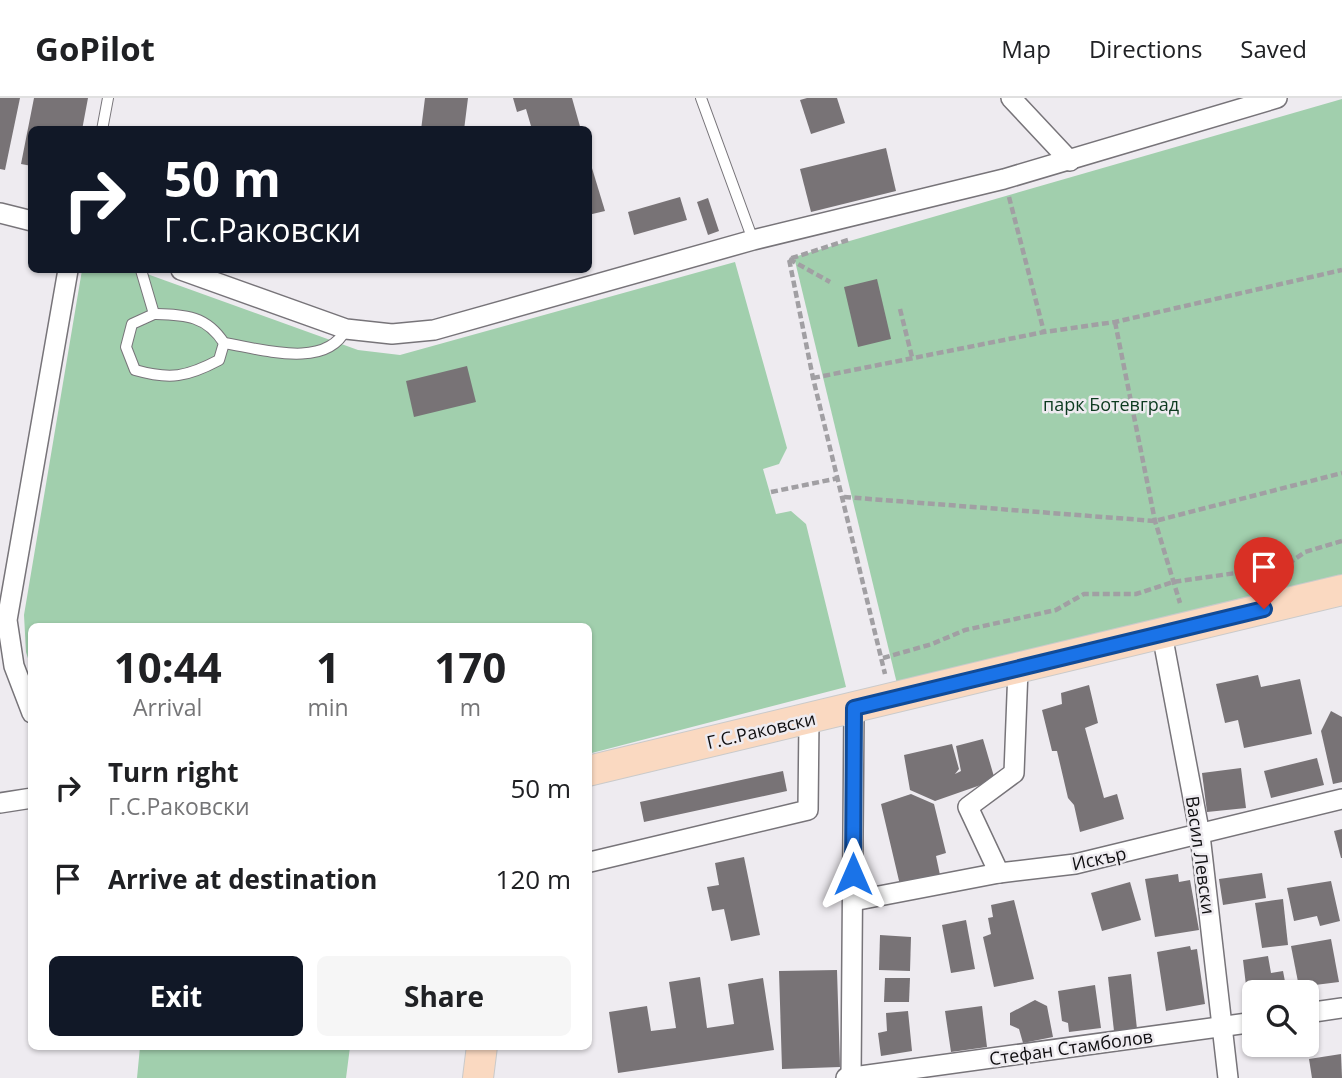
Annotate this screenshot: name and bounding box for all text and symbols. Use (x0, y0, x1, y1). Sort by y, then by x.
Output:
text: GoPilot (35, 26, 155, 71)
text: Map (1001, 32, 1051, 65)
text: Directions (1089, 32, 1202, 65)
text: Saved (1240, 32, 1307, 65)
text: 50 m (164, 145, 281, 211)
icon: right (49, 154, 140, 245)
text: Г.С.Раковски (164, 208, 361, 251)
park label: парк Ботевград (1043, 392, 1179, 416)
pin (1234, 537, 1294, 609)
icon: arrive (1245, 548, 1283, 586)
text: 10:44 (114, 638, 222, 695)
text: 1 (316, 638, 340, 695)
text: 170 (434, 638, 506, 695)
text: Arrival (133, 691, 202, 723)
text: min (307, 691, 349, 723)
text: m (460, 691, 481, 723)
street label: Г.С.Раковски (704, 706, 818, 754)
text: Turn right (108, 754, 239, 790)
icon: right (49, 769, 87, 807)
text: 50 m (510, 770, 571, 806)
text: Г.С.Раковски (108, 790, 250, 822)
street label: Васил Левски (1181, 794, 1221, 916)
position arrow (816, 837, 890, 911)
street label: Искър (1070, 841, 1128, 875)
icon: arrive (49, 860, 87, 898)
text: Arrive at destination (108, 861, 377, 897)
text: 120 m (496, 861, 571, 897)
button: Exit (49, 956, 303, 1036)
button: Share (317, 956, 571, 1036)
map controls (1242, 980, 1319, 1057)
button: search (1242, 980, 1319, 1057)
street label: Стефан Стамболов (988, 1024, 1154, 1070)

